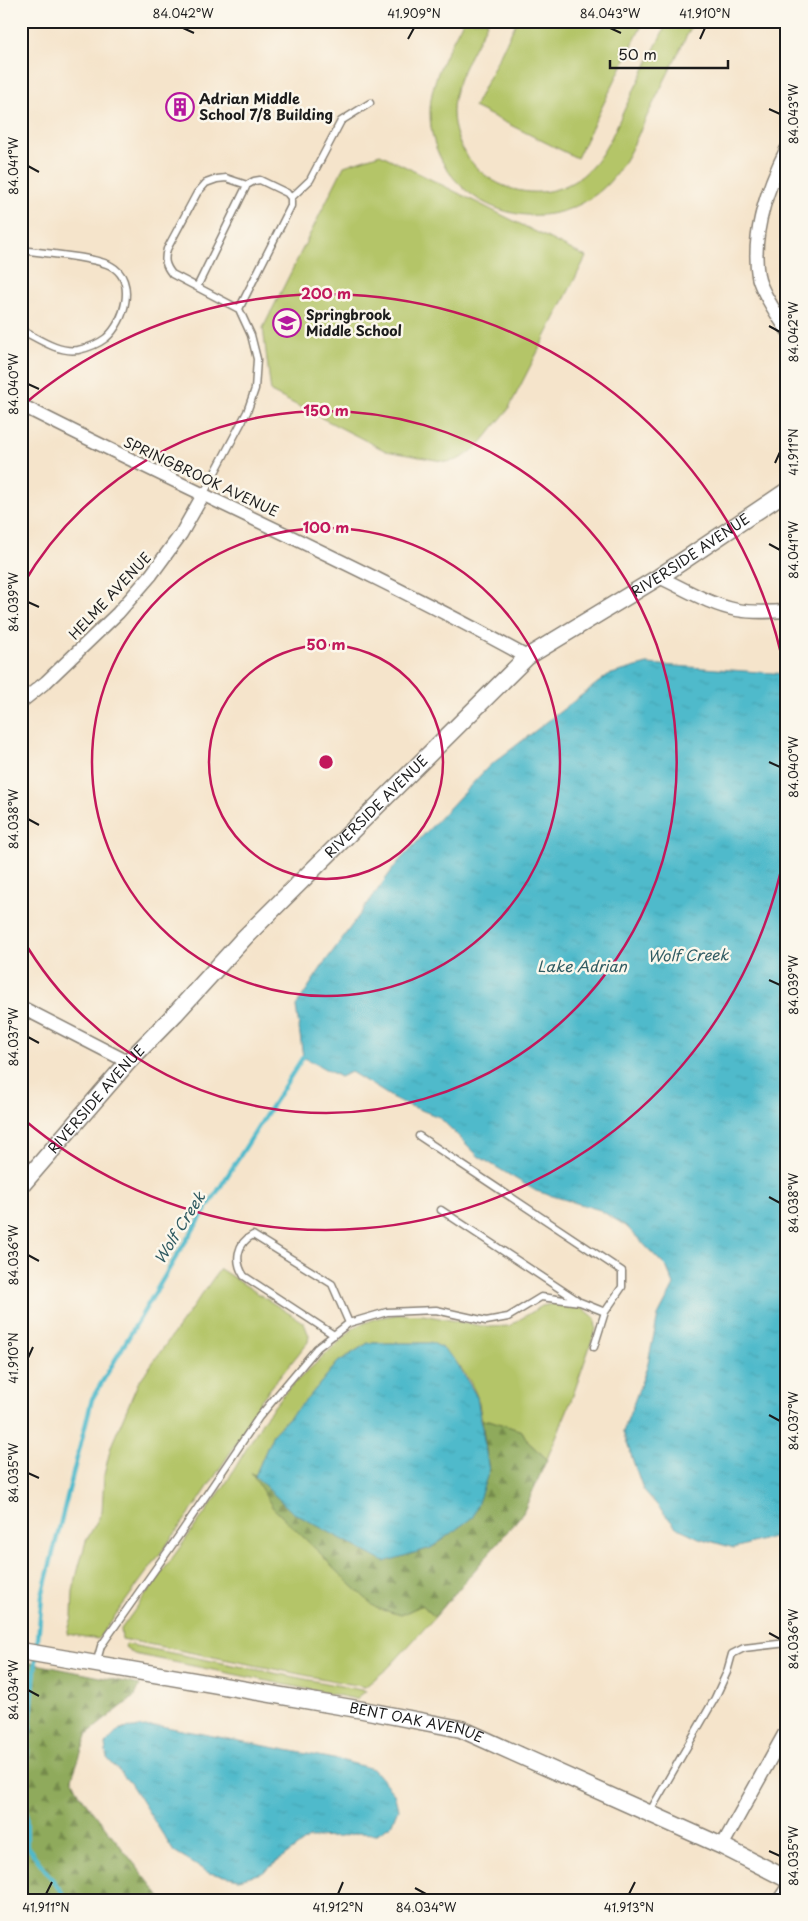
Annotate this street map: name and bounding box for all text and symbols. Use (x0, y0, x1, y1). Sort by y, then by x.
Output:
text: 84.042°W (153, 4, 214, 22)
text: 41.909°N (387, 4, 441, 22)
text: 84.043°W (580, 4, 641, 22)
text: 41.910°N (679, 4, 731, 22)
scale bar (610, 38, 728, 70)
text: 50 m (618, 42, 657, 65)
text: 84.043°W (784, 83, 802, 144)
place label: Adrian Middle School 7/8 Building (199, 88, 333, 125)
building icon: Adrian Middle School 7/8 Building (165, 92, 195, 122)
text: 84.041°W (4, 136, 22, 195)
text: 200 m (301, 281, 351, 304)
text: 84.042°W (784, 301, 802, 362)
place label: Springbrook Middle School (306, 304, 402, 341)
school or university icon: Springbrook Middle School (272, 308, 302, 338)
text: 84.040°W (4, 352, 22, 415)
text: 150 m (303, 398, 349, 421)
text: 41.911°N (784, 428, 802, 476)
street label: SPRINGBROOK AVENUE (120, 431, 282, 522)
street label: RIVERSIDE AVENUE (627, 508, 754, 601)
text: 100 m (303, 515, 349, 538)
text: 84.041°W (784, 520, 802, 579)
street label: HELME AVENUE (63, 547, 156, 644)
text: 84.039°W (4, 571, 22, 632)
text: 50 m (307, 632, 345, 655)
text: 84.040°W (784, 735, 802, 798)
street label: RIVERSIDE AVENUE (320, 750, 432, 862)
centre of rings (317, 753, 335, 771)
text: 84.038°W (4, 788, 22, 849)
water label: Wolf Creek (647, 942, 730, 967)
water label: Lake Adrian (537, 954, 628, 977)
text: 84.039°W (784, 954, 802, 1015)
text: 84.037°W (4, 1007, 22, 1067)
street label: RIVERSIDE AVENUE (43, 1040, 149, 1158)
text: 84.038°W (784, 1172, 802, 1233)
water label: Wolf Creek (147, 1186, 210, 1268)
text: 84.036°W (4, 1224, 22, 1285)
text: 41.910°N (4, 1332, 22, 1384)
text: 84.037°W (784, 1391, 802, 1451)
text: 84.035°W (4, 1442, 22, 1503)
text: 84.036°W (784, 1608, 802, 1669)
text: 84.034°W (4, 1659, 22, 1720)
street label: BENT OAK AVENUE (348, 1697, 487, 1748)
text: 84.035°W (784, 1825, 802, 1886)
text: 41.911°N (22, 1898, 70, 1916)
text: 41.912°N (313, 1898, 363, 1916)
text: 84.034°W (396, 1898, 457, 1916)
text: 41.913°N (604, 1898, 654, 1916)

